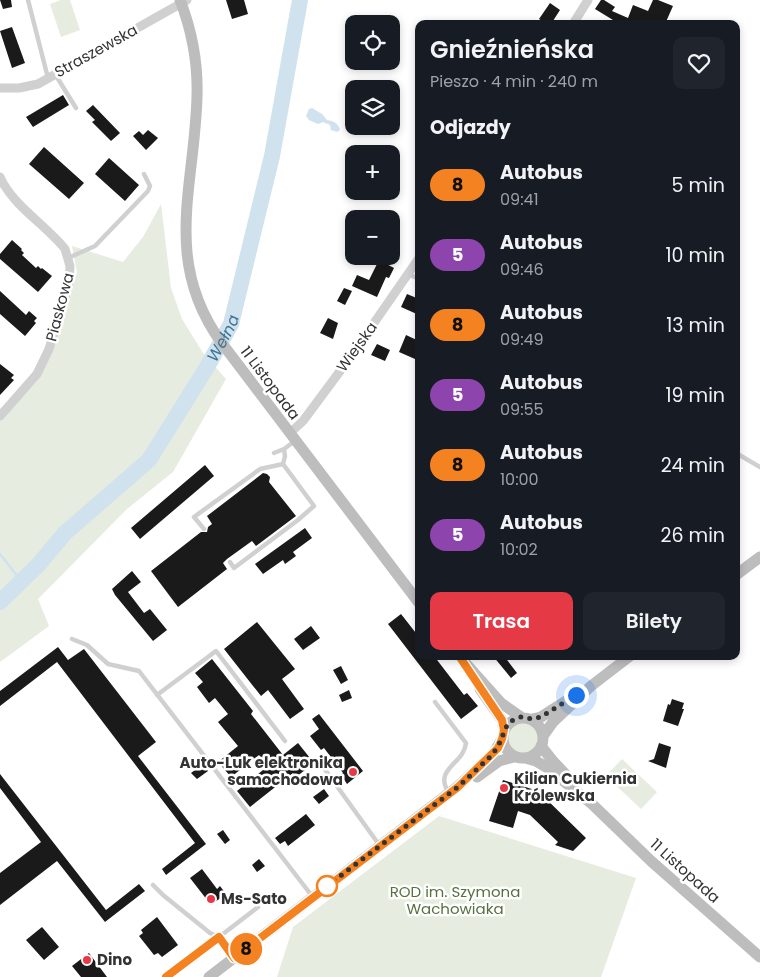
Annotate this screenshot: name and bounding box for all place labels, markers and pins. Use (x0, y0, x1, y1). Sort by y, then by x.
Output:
place label: Auto-Luk elektronika samochodowa (180, 752, 343, 790)
marker: Auto-Luk elektronika samochodowa (347, 766, 359, 778)
place label: Kilian Cukiernia Królewska (514, 768, 637, 806)
marker: Kilian Cukiernia Królewska (498, 782, 510, 794)
unlabelled marker (316, 875, 338, 897)
place label: Ms-Sato (221, 888, 287, 909)
marker: Ms-Sato (205, 893, 217, 905)
place label: Dino (97, 949, 132, 970)
marker: Dino (81, 954, 93, 966)

